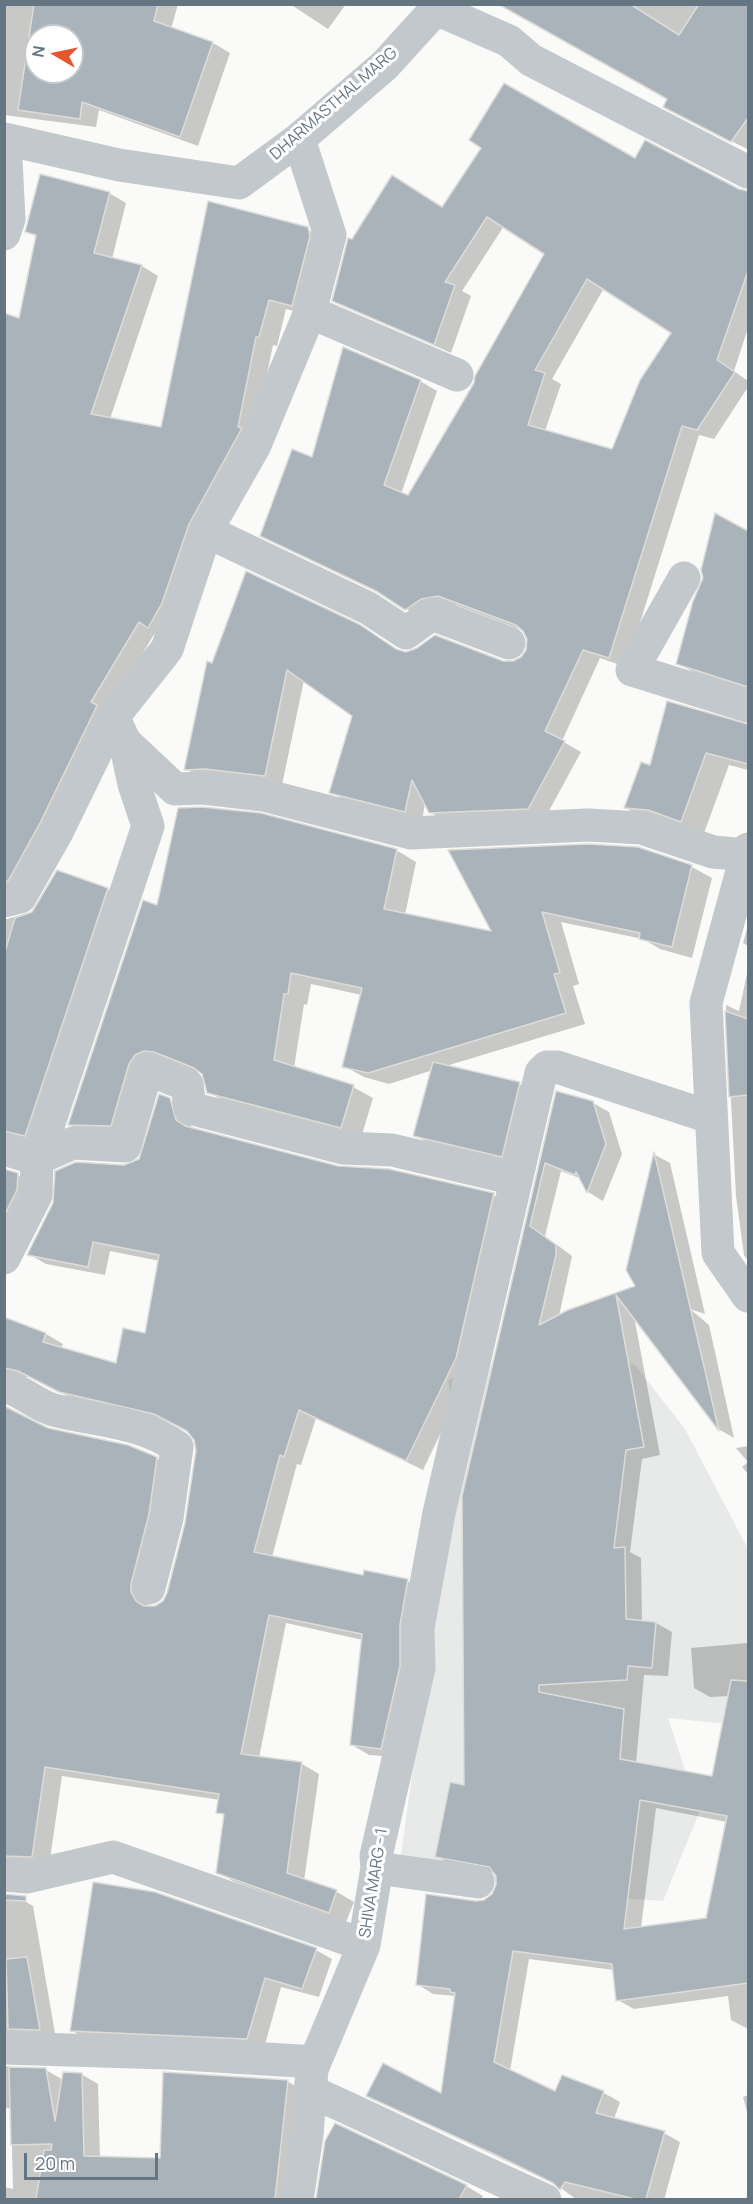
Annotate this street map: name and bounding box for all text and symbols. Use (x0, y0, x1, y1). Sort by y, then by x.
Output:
north arrow (24, 24, 84, 84)
text: N (26, 44, 50, 59)
street label: DHARMASTHAL MARG (267, 44, 401, 164)
street label: SHIVA MARG - 1 (356, 1827, 392, 1939)
scale bar (27, 2141, 160, 2179)
text: 20 m (35, 2151, 75, 2175)

